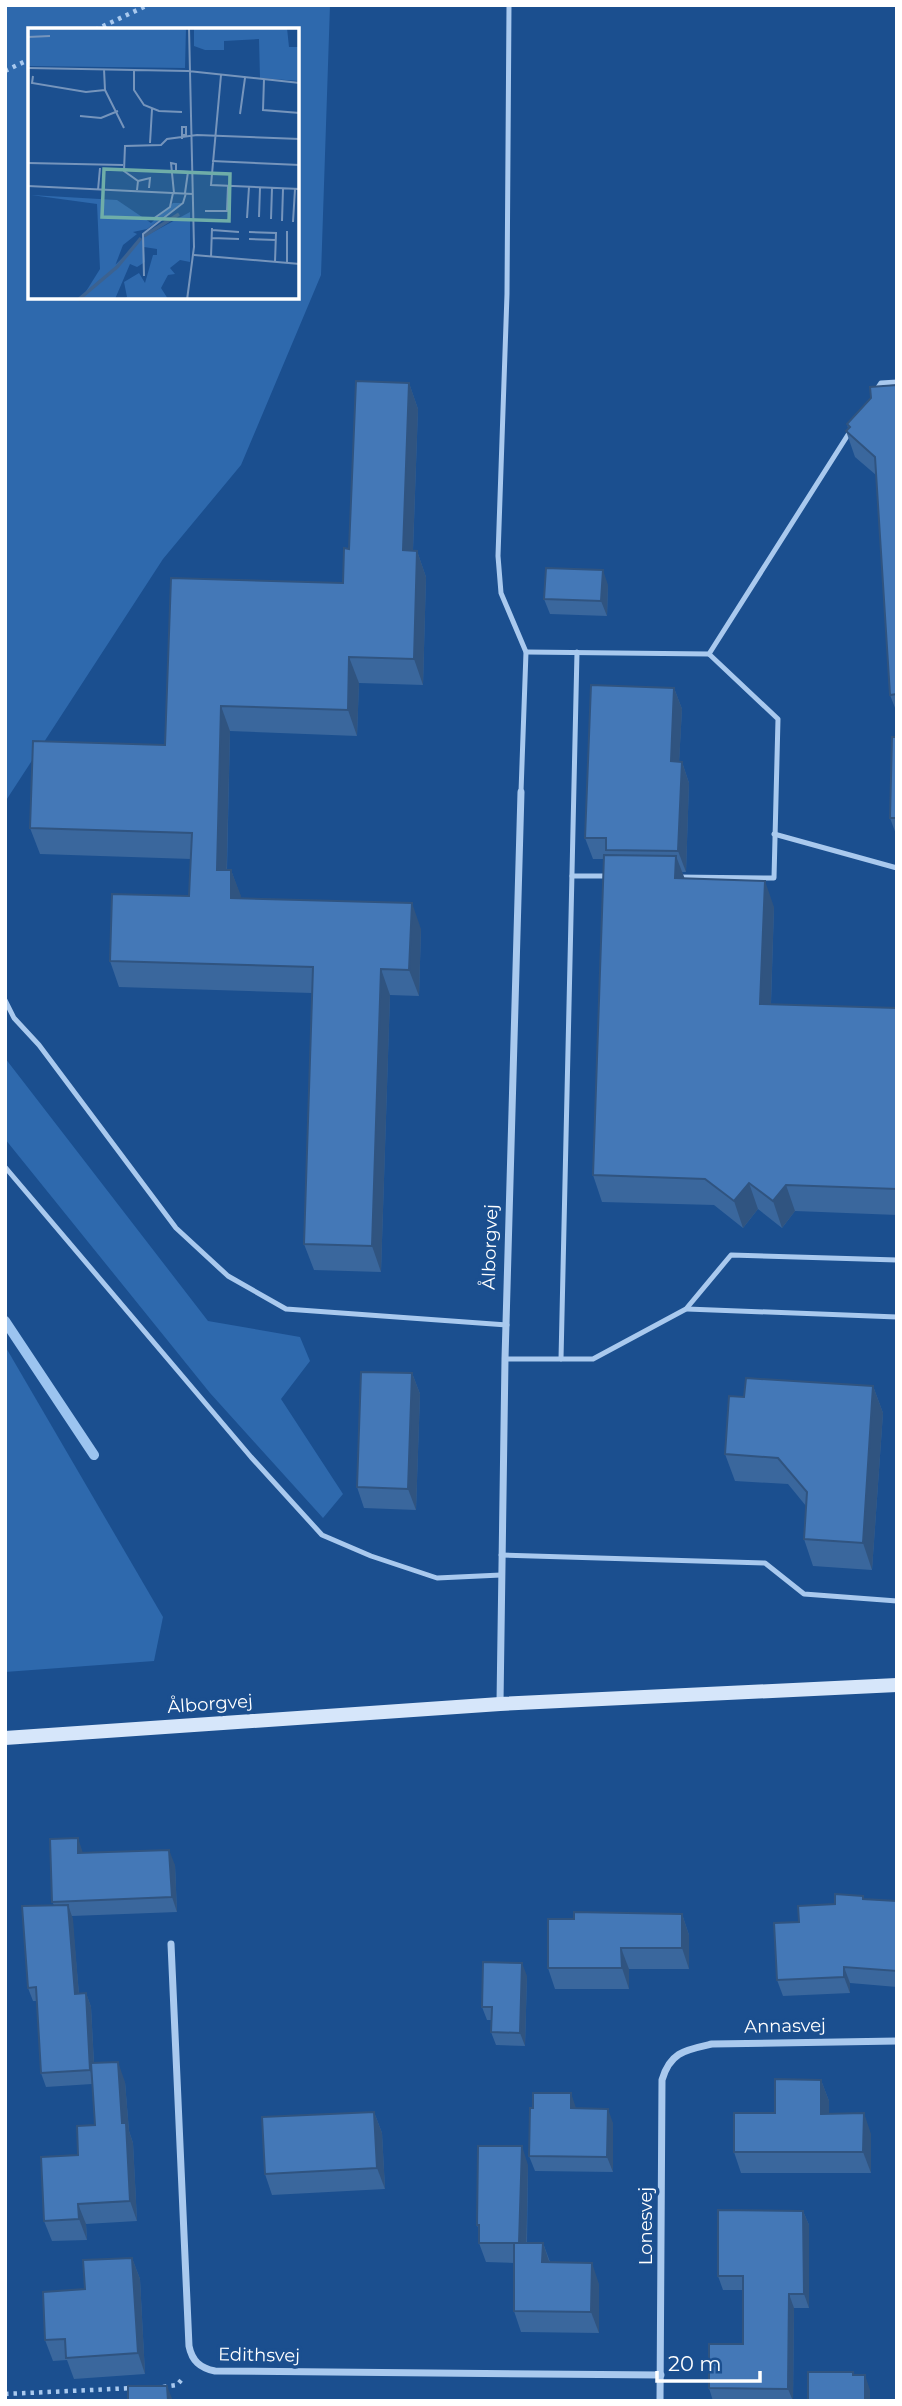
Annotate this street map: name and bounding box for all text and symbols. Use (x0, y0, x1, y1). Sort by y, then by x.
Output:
inset map (28, 28, 299, 299)
street label: Ålborgvej (477, 1204, 502, 1290)
street label: Ålborgvej (166, 1689, 254, 1718)
street label: Annasvej (744, 2014, 826, 2038)
street label: Lonesvej (635, 2187, 657, 2265)
scale bar (657, 2340, 760, 2384)
street label: Edithsvej (218, 2343, 300, 2367)
text: 20 m (668, 2351, 722, 2376)

